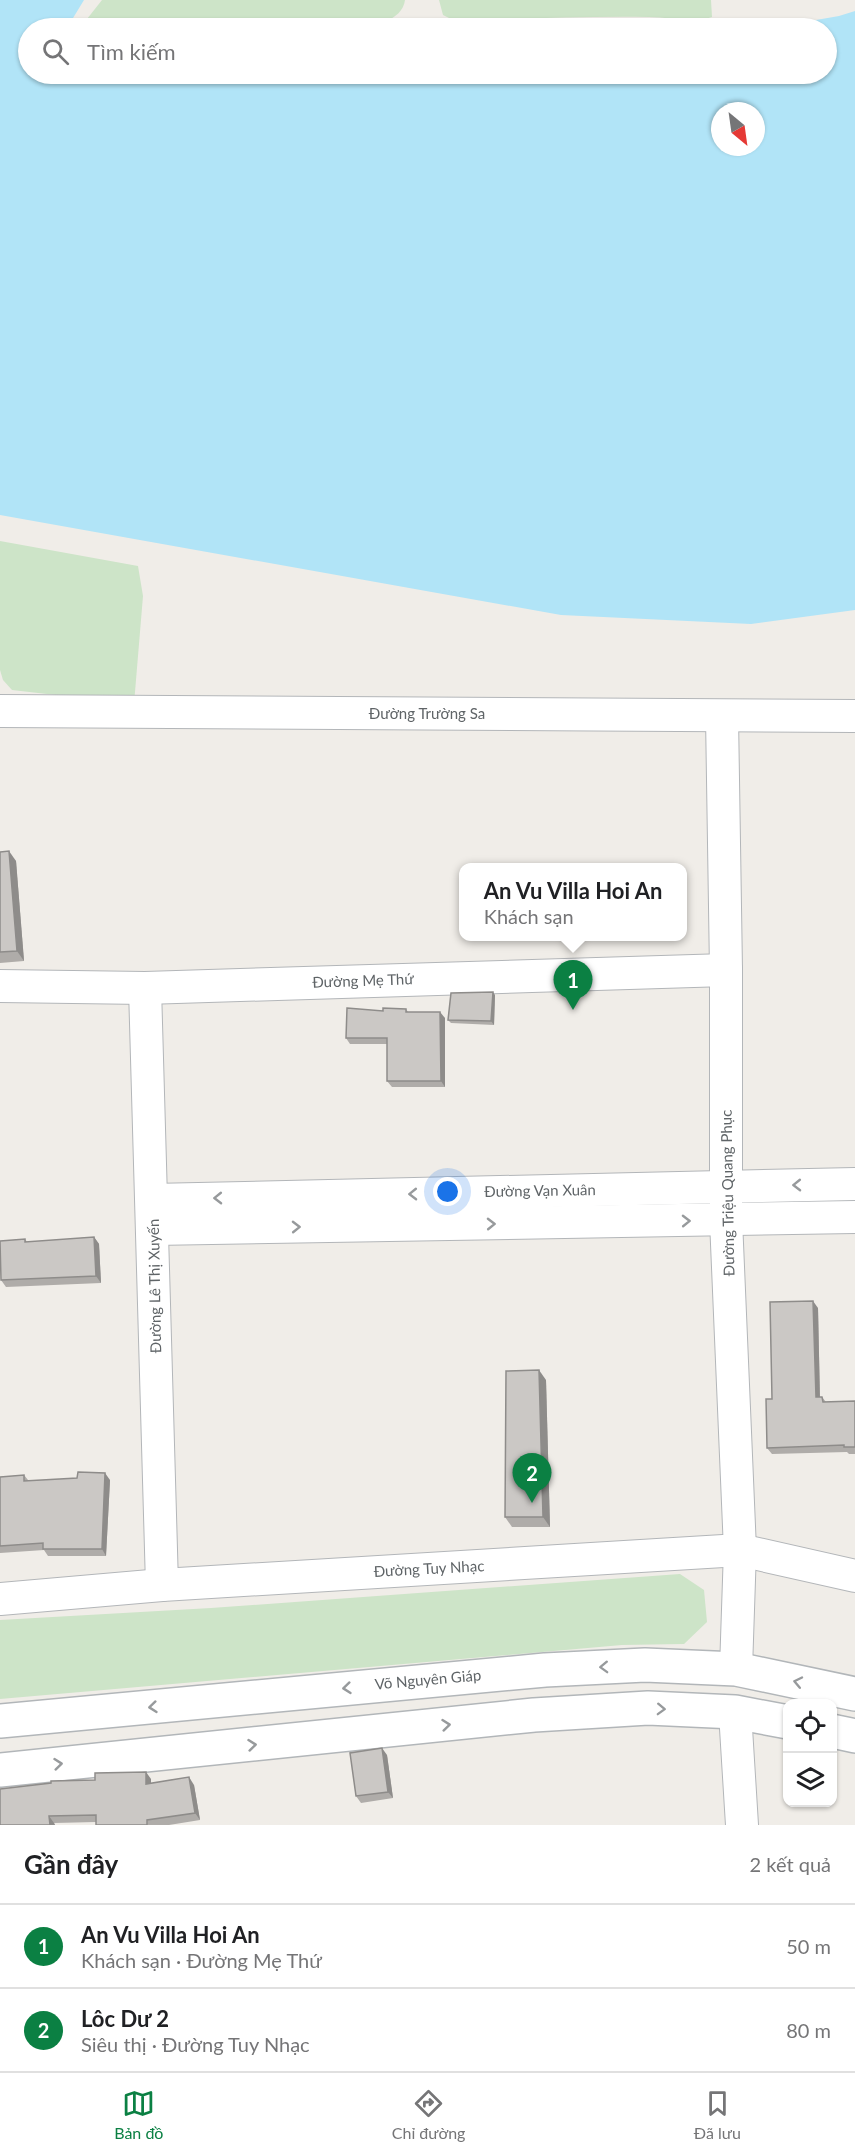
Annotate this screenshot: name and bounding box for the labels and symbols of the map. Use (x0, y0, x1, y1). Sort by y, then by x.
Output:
north arrow (711, 102, 765, 156)
street label: Đường Trường Sa (369, 704, 485, 722)
pin: 1 (554, 960, 592, 1010)
street label: Đường Mẹ Thứ (312, 969, 415, 991)
street label: Đường Triệu Quang Phục (717, 1110, 737, 1276)
your location (433, 1177, 462, 1206)
one-way arrow (792, 1179, 801, 1191)
street label: Đường Vạn Xuân (484, 1180, 596, 1200)
one-way arrow (408, 1187, 417, 1200)
one-way arrow (213, 1192, 222, 1204)
one-way arrow (681, 1214, 690, 1227)
one-way arrow (486, 1218, 495, 1230)
street label: Đường Lê Thị Xuyến (144, 1219, 164, 1353)
one-way arrow (291, 1221, 300, 1233)
pin: 2 (512, 1454, 552, 1503)
street label: Đường Tuy Nhạc (373, 1556, 485, 1580)
one-way arrow (600, 1661, 609, 1674)
street label: Võ Nguyên Giáp (374, 1665, 482, 1693)
one-way arrow (793, 1676, 803, 1689)
one-way arrow (342, 1681, 352, 1694)
one-way arrow (148, 1700, 157, 1713)
one-way arrow (657, 1703, 666, 1715)
one-way arrow (442, 1719, 451, 1732)
one-way arrow (248, 1739, 257, 1752)
one-way arrow (54, 1758, 63, 1771)

